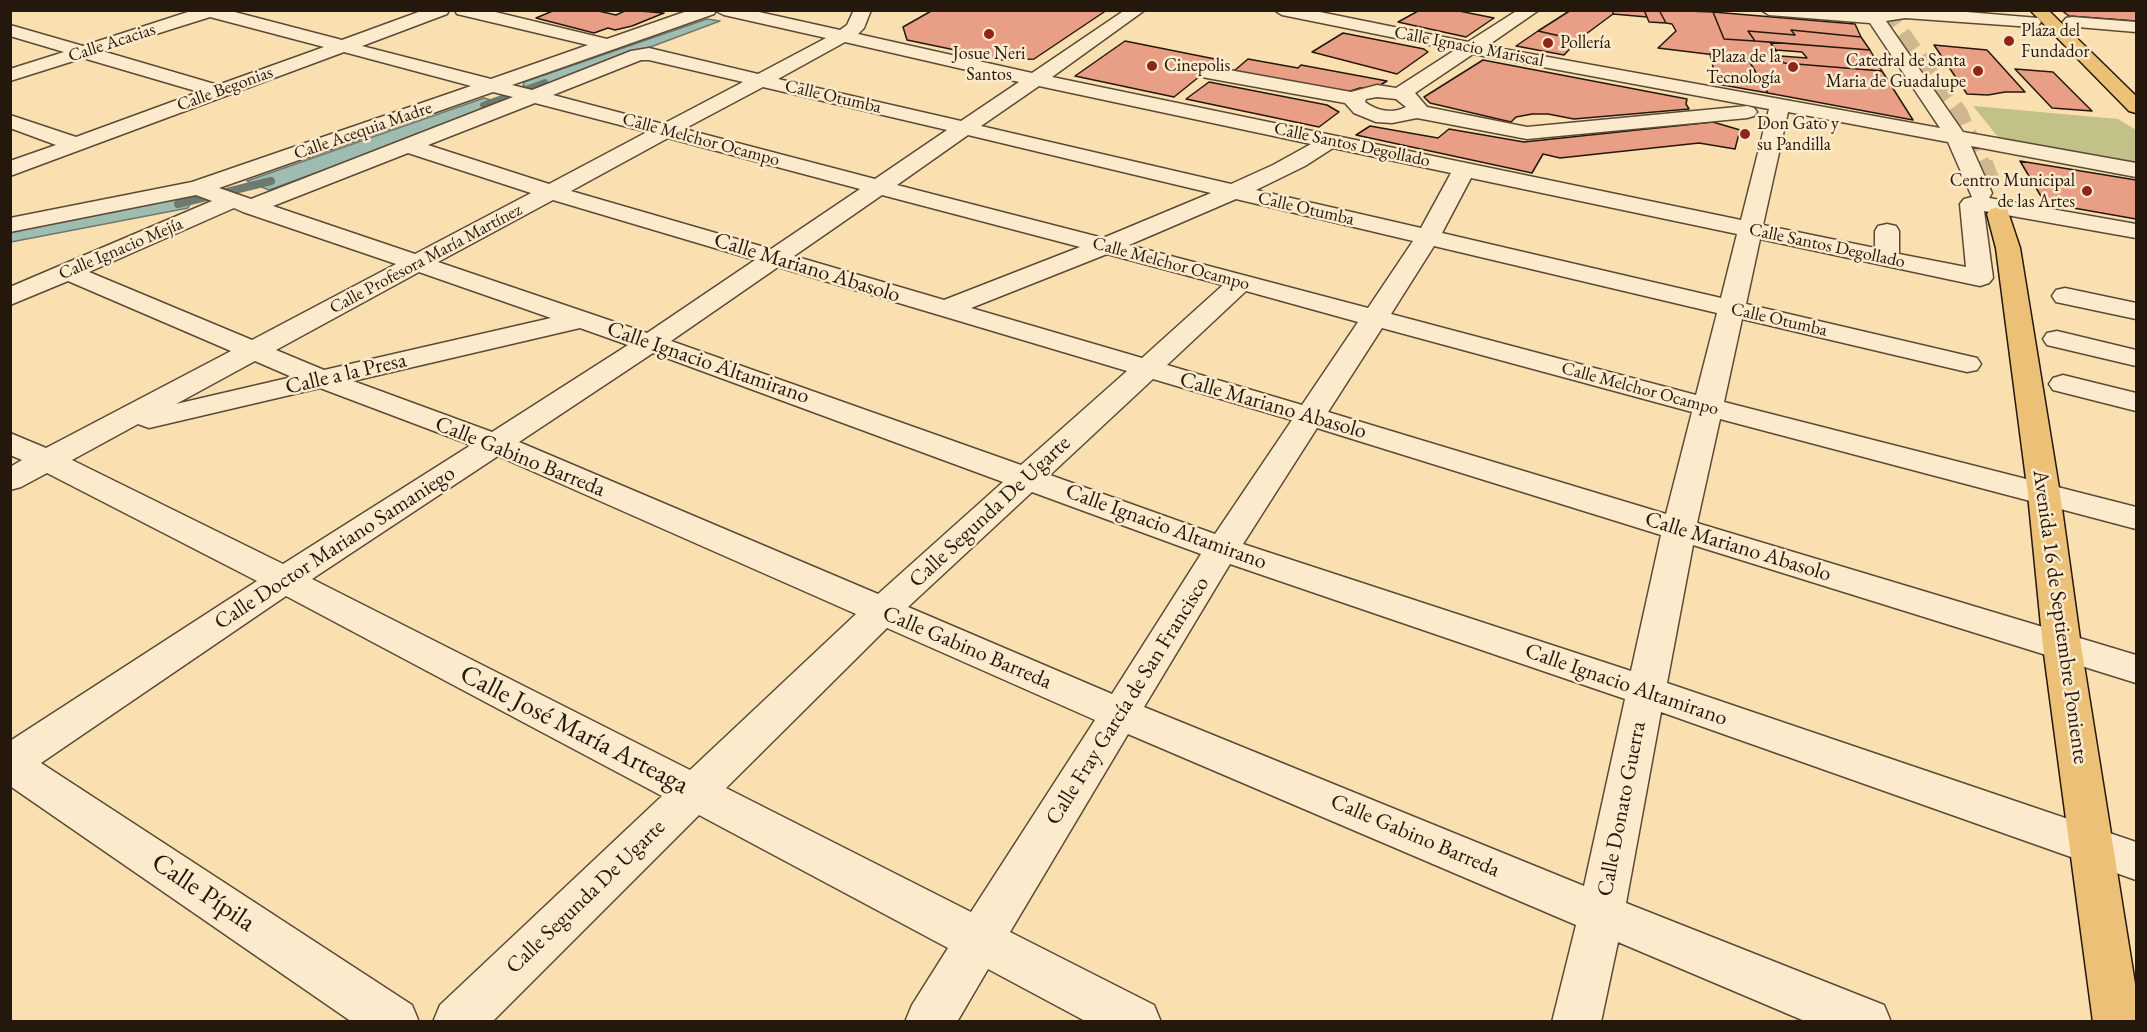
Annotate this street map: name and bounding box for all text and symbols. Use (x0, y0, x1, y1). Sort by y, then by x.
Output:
street label: Calle Acacias (66, 19, 158, 67)
place label: Plaza del Fundador (2021, 20, 2090, 63)
street label: Calle Ignacio Mariscal (1392, 22, 1546, 72)
marker: Josue Neri Santos (982, 27, 996, 41)
place label: Pollería (1560, 32, 1611, 54)
marker: Plaza del Fundador (2002, 34, 2016, 48)
marker: Pollería (1541, 36, 1555, 50)
place label: Josue Neri Santos (953, 43, 1025, 86)
place label: Plaza de la Tecnología (1706, 46, 1781, 88)
place label: Catedral de Santa Maria de Guadalupe (1826, 50, 1966, 92)
place label: Cinepolis (1164, 55, 1230, 77)
marker: Cinepolis (1145, 59, 1159, 73)
marker: Plaza de la Tecnología (1786, 60, 1800, 74)
street label: Calle Begonias (174, 62, 276, 116)
marker: Catedral de Santa Maria de Guadalupe (1971, 64, 1985, 78)
street label: Calle Otumba (783, 75, 883, 119)
street label: Calle Acequia Madre (291, 97, 435, 165)
street label: Calle Melchor Ocampo (620, 109, 782, 171)
place label: Don Gato y su Pandilla (1757, 113, 1839, 156)
street label: Calle Santos Degollado (1272, 118, 1432, 172)
marker: Don Gato y su Pandilla (1738, 127, 1752, 141)
place label: Centro Municipal de las Artes (1950, 170, 2075, 213)
marker: Centro Municipal de las Artes (2080, 184, 2094, 198)
street label: Calle Otumba (1256, 187, 1356, 231)
street label: Calle Profesora María Martínez (326, 199, 526, 319)
street label: Calle Ignacio Mejía (56, 213, 186, 285)
street label: Calle Santos Degollado (1747, 219, 1907, 273)
street label: Calle Mariano Abasolo (711, 227, 903, 309)
street label: Calle Melchor Ocampo (1090, 233, 1252, 295)
street label: Calle Otumba (1729, 298, 1829, 342)
street label: Calle Ignacio Altamirano (603, 316, 813, 410)
street label: Calle a la Presa (283, 347, 409, 401)
street label: Calle Melchor Ocampo (1559, 358, 1721, 420)
street label: Calle Mariano Abasolo (1176, 367, 1370, 445)
street label: Calle Gabino Barreda (431, 411, 609, 503)
street label: Calle Segunda De Ugarte (904, 430, 1076, 594)
street label: Calle Doctor Mariano Samaniego (210, 460, 460, 636)
street label: Avenida 16 de Septiembre Poniente (2026, 468, 2094, 766)
street label: Calle Ignacio Altamirano (1062, 478, 1270, 576)
street label: Calle Mariano Abasolo (1642, 506, 1834, 588)
street label: Calle Fray García de San Francisco (1041, 572, 1215, 830)
street label: Calle Gabino Barreda (879, 600, 1055, 696)
street label: Calle Ignacio Altamirano (1521, 638, 1731, 732)
street label: Calle José María Arteaga (454, 658, 694, 802)
street label: Calle Donato Guerra (1592, 719, 1652, 899)
street label: Calle Gabino Barreda (1327, 788, 1503, 884)
street label: Calle Segunda De Ugarte (501, 814, 671, 980)
street label: Calle Pípila (145, 847, 261, 939)

